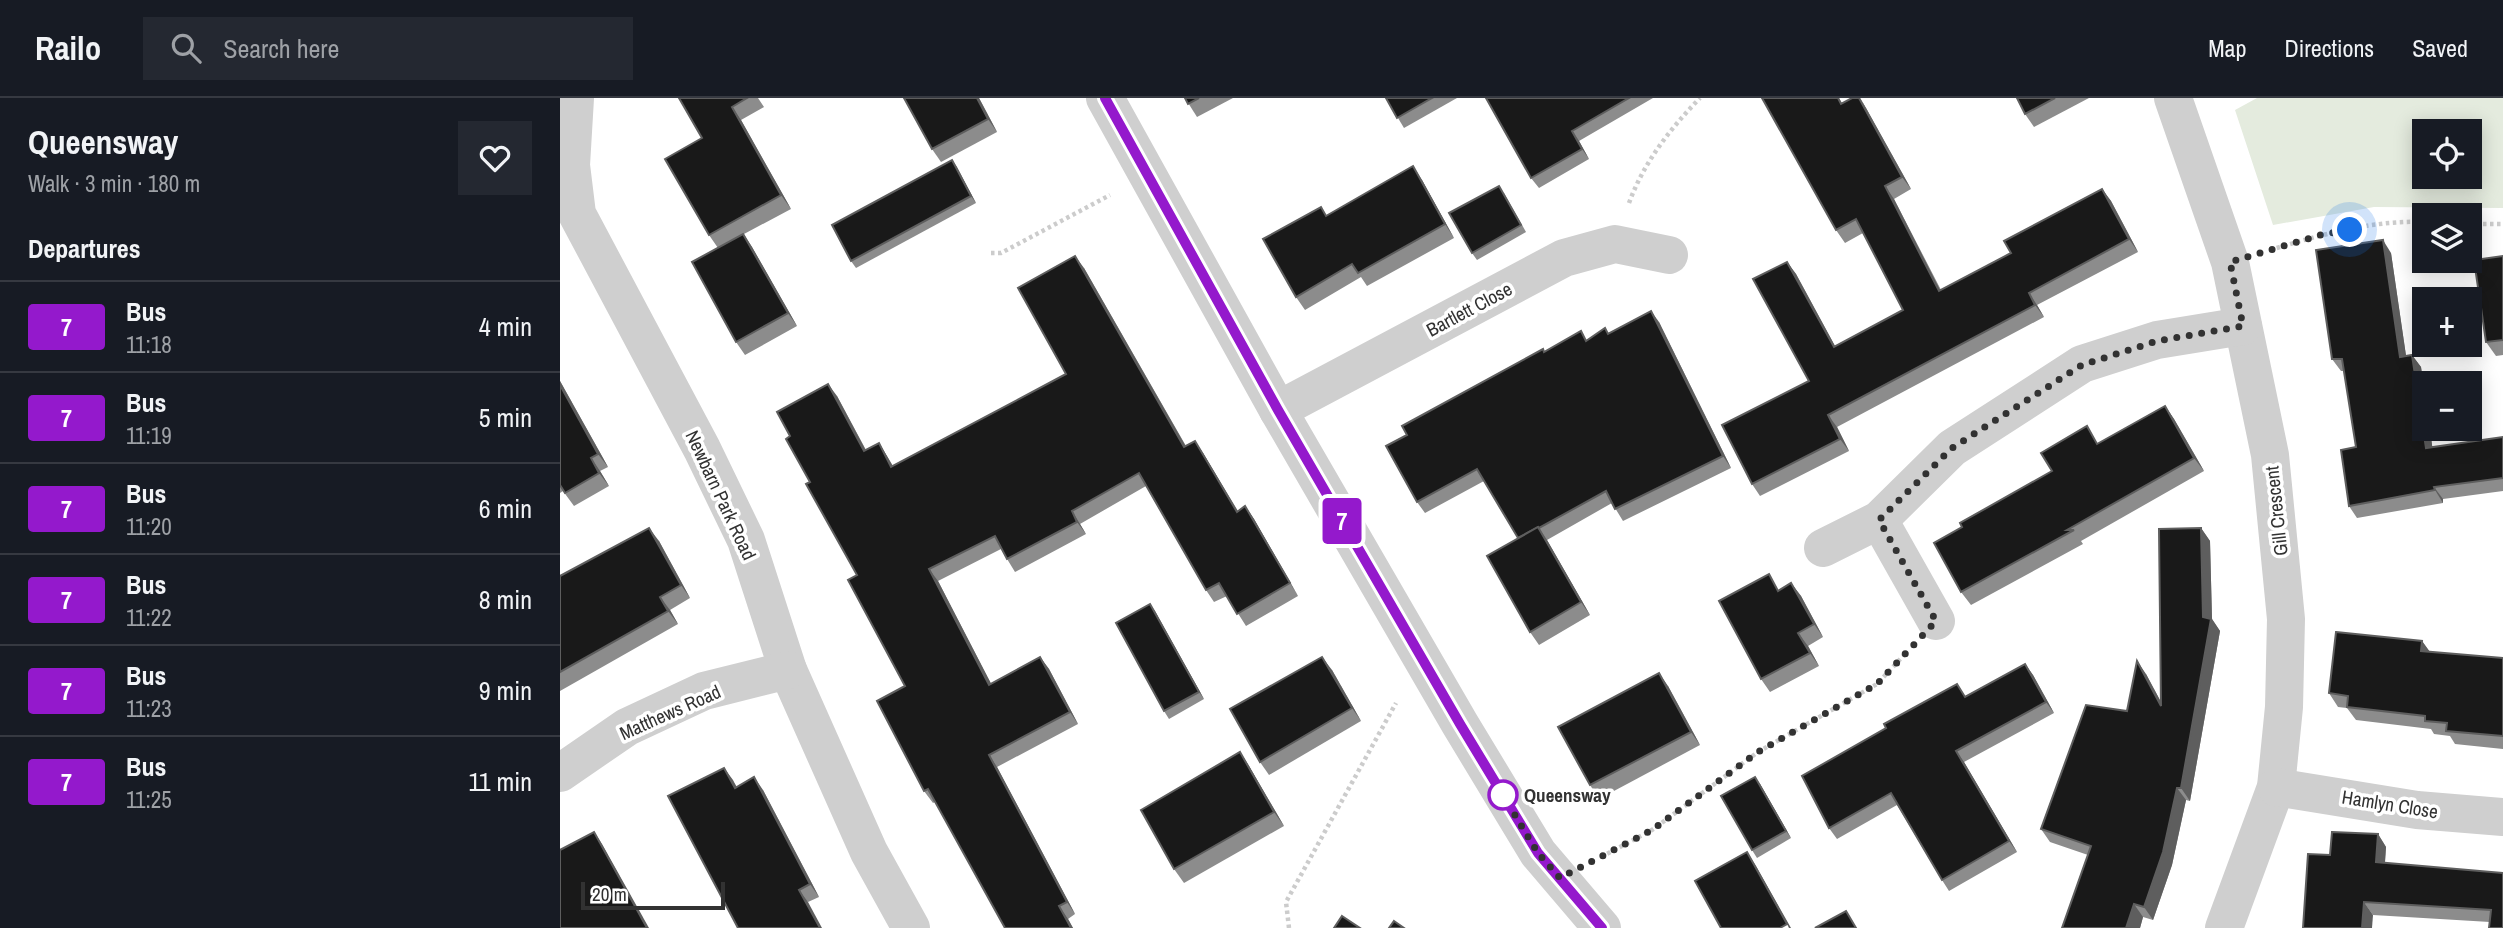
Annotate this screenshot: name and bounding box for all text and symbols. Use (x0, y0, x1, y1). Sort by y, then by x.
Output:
search box (143, 17, 633, 80)
text: Railo (35, 26, 101, 70)
icon: search (167, 29, 205, 67)
text: Search here (223, 31, 339, 66)
text: Map (2208, 32, 2246, 64)
text: Directions (2284, 32, 2374, 64)
text: Saved (2412, 32, 2468, 64)
map controls (2412, 119, 2482, 441)
button: locate (2412, 119, 2482, 189)
text: Queensway (28, 120, 178, 164)
button: heart (458, 121, 532, 195)
text: Walk · 3 min · 180 m (28, 168, 200, 199)
button: layers (2412, 203, 2482, 273)
your location (2332, 212, 2367, 247)
text: Departures (28, 231, 141, 266)
street label: Bartlett Close (1422, 276, 1516, 342)
button: + (2412, 287, 2482, 357)
text: Bus (126, 294, 166, 329)
text: 4 min (479, 309, 532, 344)
text: 7 (61, 311, 72, 343)
text: 11:18 (126, 329, 172, 360)
button: − (2412, 371, 2482, 441)
text: Bus (126, 385, 166, 420)
text: 5 min (479, 400, 532, 435)
text: 7 (61, 402, 72, 434)
text: 11:19 (126, 420, 172, 451)
street label: Newbarn Park Road (680, 426, 762, 564)
street label: Gill Crescent (2258, 464, 2294, 557)
text: Bus (126, 476, 166, 511)
text: 6 min (479, 491, 532, 526)
text: 7 (61, 493, 72, 525)
line badge: 7 (1319, 498, 1365, 544)
text: 7 (1337, 505, 1347, 537)
text: 11:20 (126, 511, 172, 542)
text: Bus (126, 567, 166, 602)
text: 8 min (479, 582, 532, 617)
text: 7 (61, 584, 72, 616)
text: 11:22 (126, 602, 172, 633)
text: Bus (126, 658, 166, 693)
text: 9 min (479, 673, 532, 708)
text: 7 (61, 675, 72, 707)
street label: Matthews Road (615, 678, 725, 746)
text: 11:23 (126, 693, 172, 724)
text: Bus (126, 749, 166, 784)
text: 11 min (468, 764, 532, 799)
text: 7 (61, 766, 72, 798)
marker: Queensway (1488, 780, 1518, 810)
place label: Queensway (1524, 782, 1611, 808)
text: 11:25 (126, 784, 172, 815)
street label: Hamlyn Close (2340, 784, 2440, 824)
scale bar (581, 879, 724, 911)
text: 20 m (592, 881, 627, 907)

